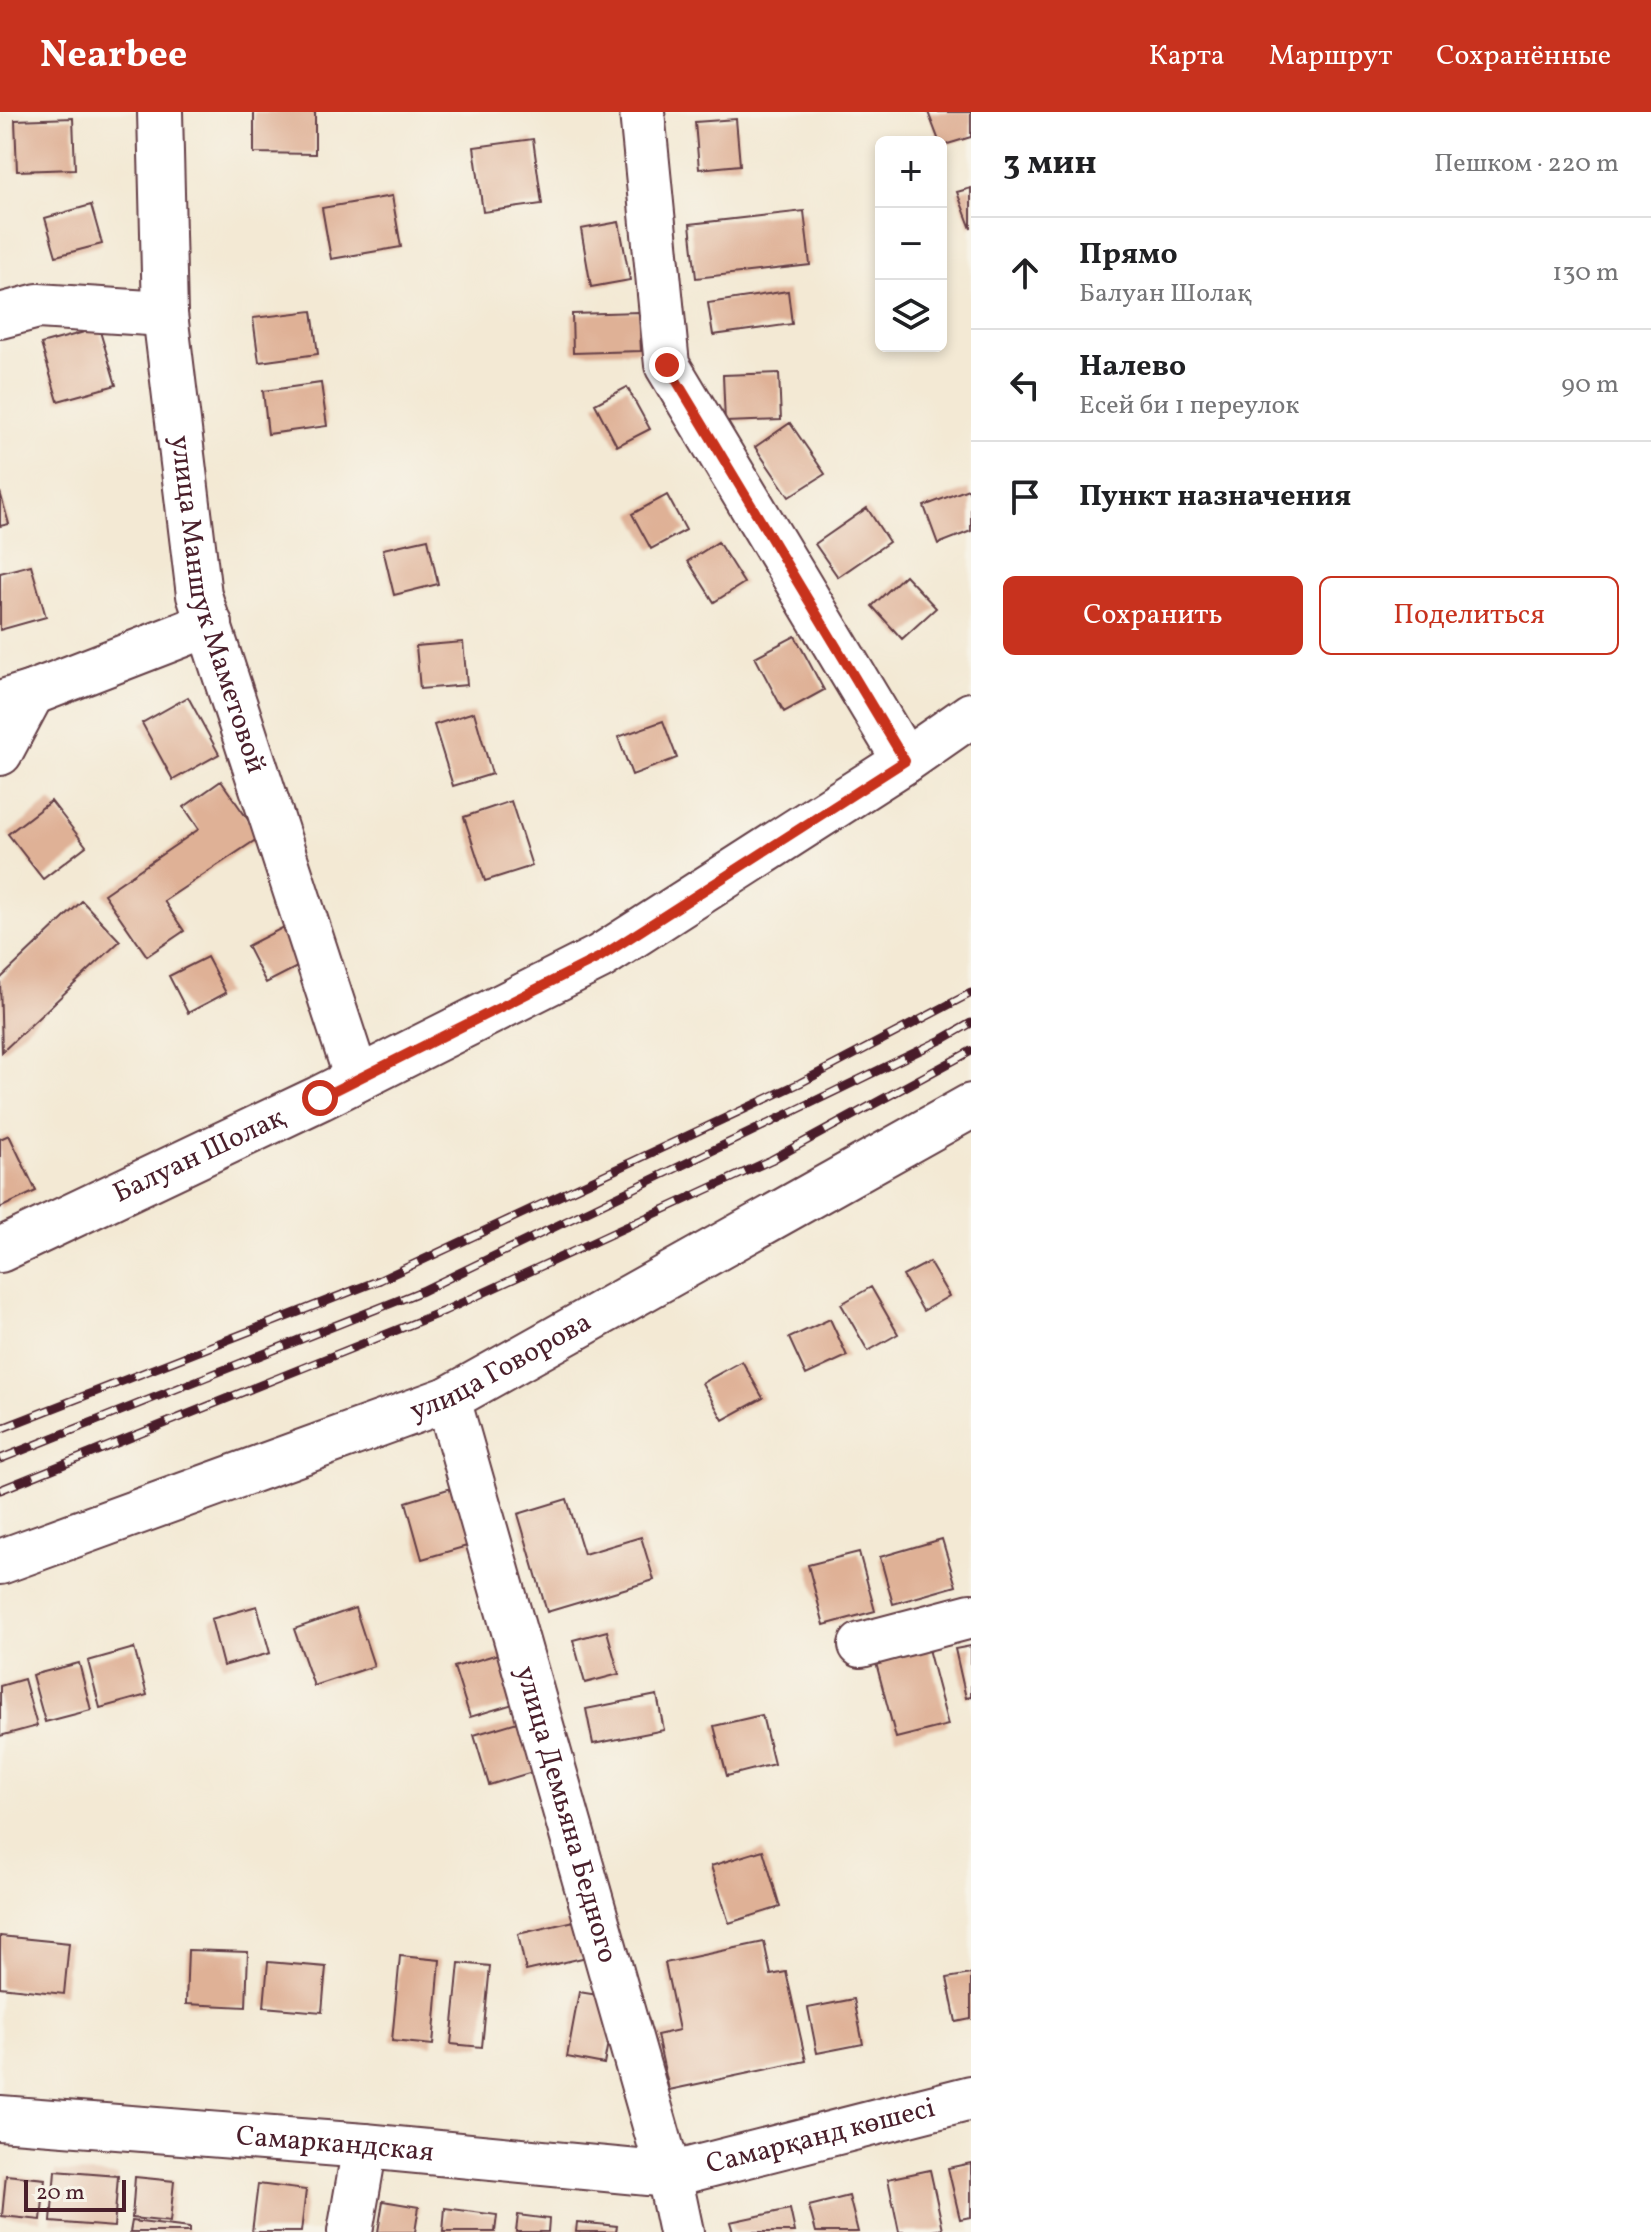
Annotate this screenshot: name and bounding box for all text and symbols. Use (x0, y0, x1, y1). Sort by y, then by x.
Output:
text: Nearbee (40, 30, 187, 83)
text: Карта (1149, 37, 1225, 76)
text: Маршрут (1269, 37, 1392, 76)
text: Сохранённые (1436, 37, 1611, 76)
map controls (875, 136, 947, 352)
button: + (875, 136, 947, 208)
text: 3 мин (1003, 141, 1097, 188)
text: Пешком · 220 m (1434, 146, 1619, 182)
button: − (875, 208, 947, 280)
text: Прямо (1079, 234, 1178, 276)
icon: ahead (1003, 251, 1047, 295)
text: 130 m (1552, 255, 1619, 291)
text: Балуан Шолақ (1079, 276, 1251, 312)
button: layers (875, 280, 947, 352)
text: Налево (1079, 346, 1186, 388)
route end (649, 347, 685, 383)
icon: left (1003, 363, 1047, 407)
text: 90 m (1561, 367, 1619, 403)
text: Есей би 1 переулок (1079, 388, 1299, 424)
street label: улица Маншук Маметовой (160, 433, 275, 778)
icon: arrive (1003, 475, 1047, 519)
text: Пункт назначения (1079, 476, 1351, 518)
button: Сохранить (1003, 576, 1303, 655)
button: Поделиться (1319, 576, 1619, 655)
route start (302, 1080, 338, 1116)
street label: Балуан Шолақ (107, 1098, 292, 1213)
street label: улица Говорова (405, 1303, 598, 1431)
street label: улица Демьяна Бедного (506, 1662, 627, 1967)
street label: Самарқанд көшесі (702, 2088, 939, 2184)
street label: Самаркандская (235, 2117, 436, 2172)
scale bar (24, 2176, 126, 2212)
text: 20 m (36, 2178, 85, 2209)

